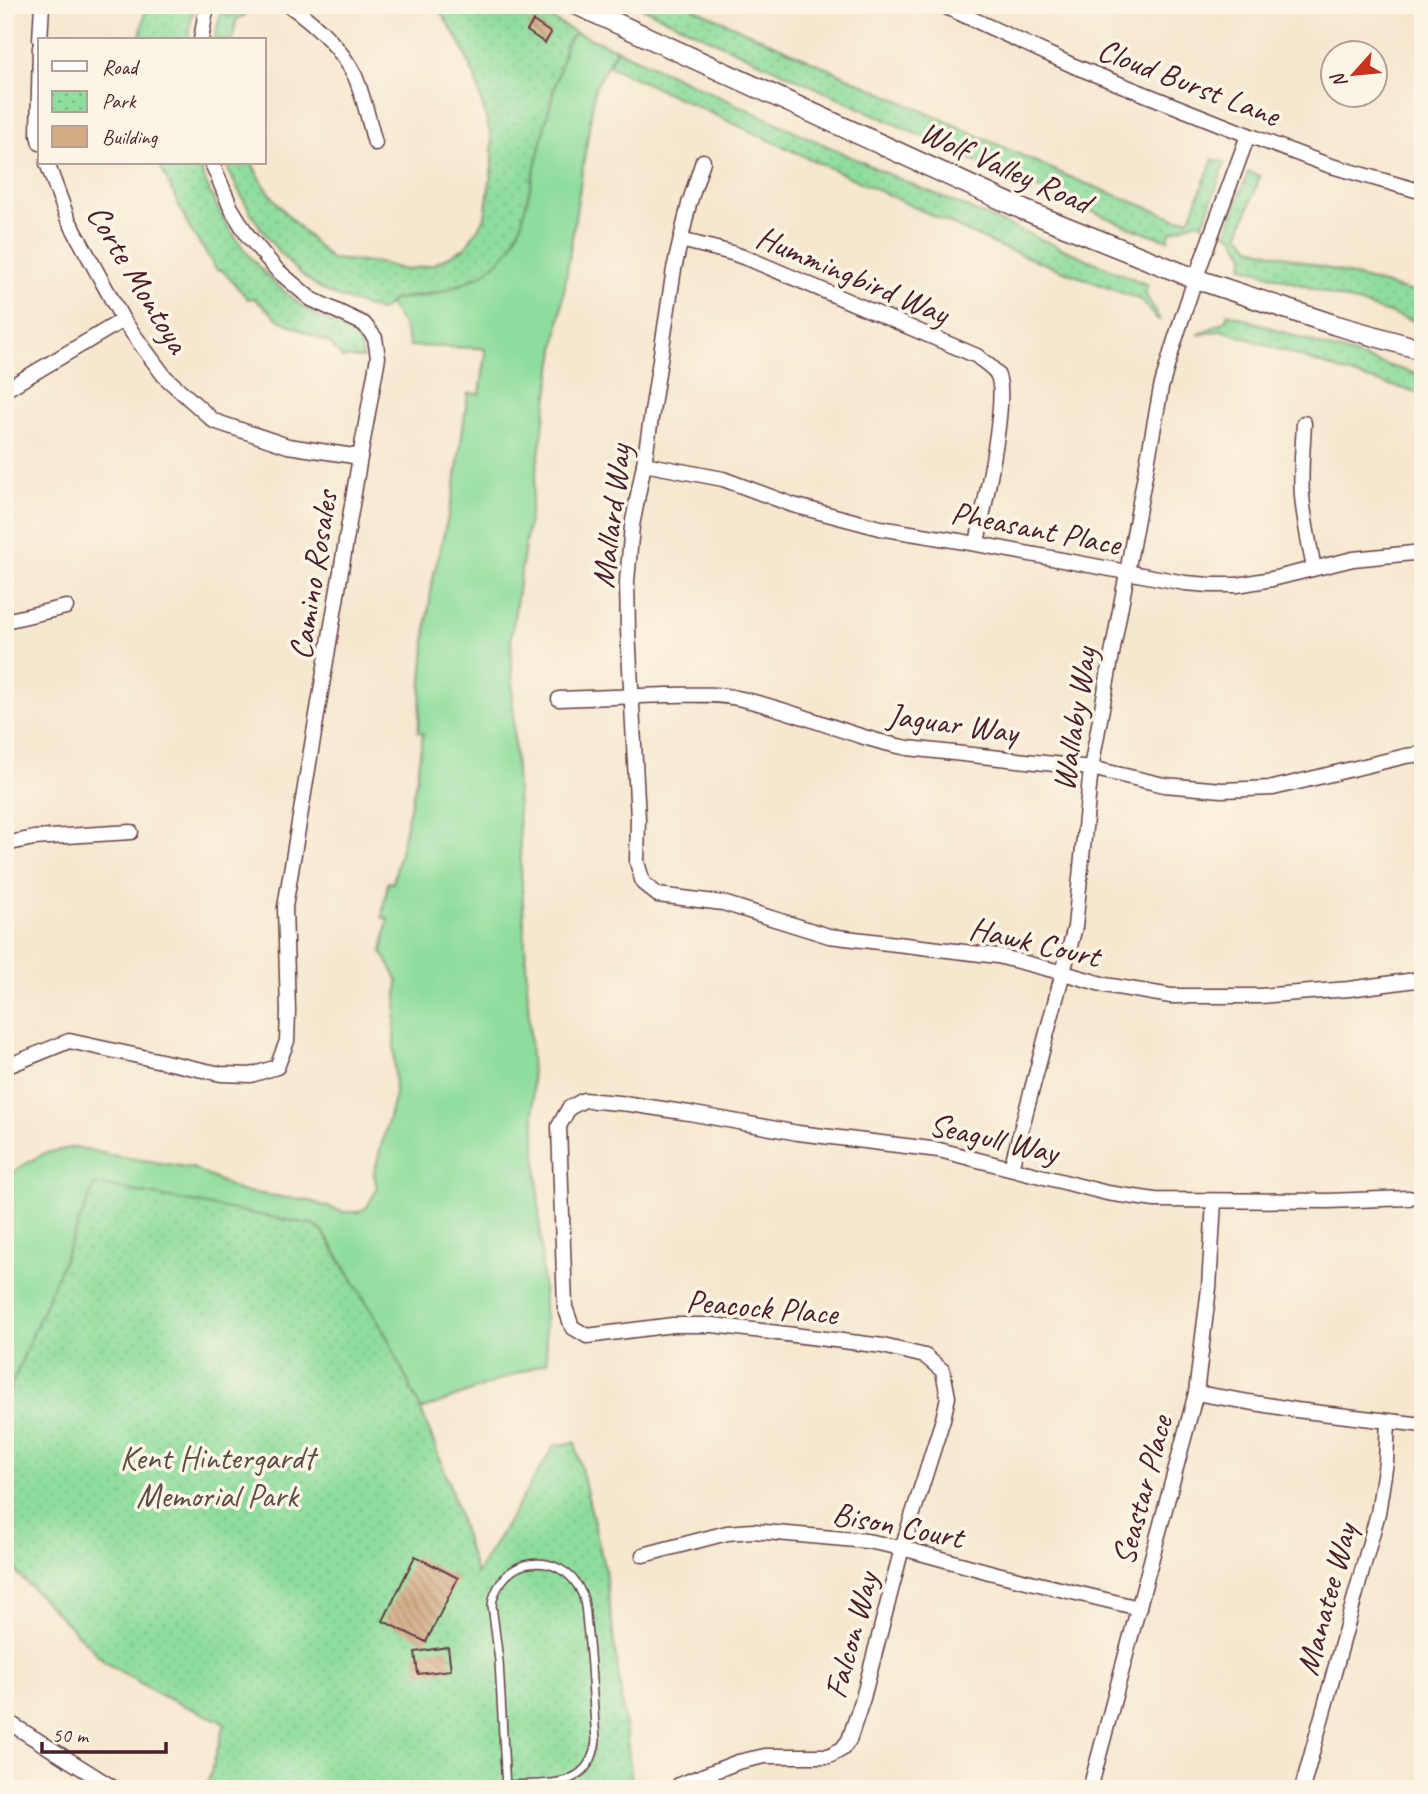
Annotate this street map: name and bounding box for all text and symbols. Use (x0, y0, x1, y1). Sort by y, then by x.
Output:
street label: Cloud Burst Lane (1092, 28, 1288, 137)
legend (38, 38, 266, 164)
north arrow (1320, 38, 1390, 108)
text: Road (102, 54, 141, 80)
text: N (1325, 68, 1353, 92)
text: Park (102, 88, 137, 114)
street label: Wolf Valley Road (913, 111, 1102, 225)
text: Building (102, 124, 159, 150)
street label: Corte Montoya (77, 197, 200, 362)
street label: Hummingbird Way (750, 216, 958, 335)
street label: Mallard Way (581, 439, 641, 590)
street label: Camino Rosales (279, 485, 347, 663)
street label: Pheasant Place (947, 491, 1126, 565)
street label: Wallaby Way (1042, 642, 1106, 794)
street label: Jaguar Way (883, 693, 1023, 753)
street label: Hawk Court (966, 907, 1107, 978)
street label: Seagull Way (925, 1103, 1065, 1174)
street label: Peacock Place (685, 1279, 841, 1335)
street label: Seastar Place (1102, 1409, 1183, 1570)
park label: Kent Hintergardt Memorial Park (120, 1437, 318, 1517)
street label: Bison Court (829, 1492, 970, 1559)
street label: Manatee Way (1286, 1516, 1367, 1679)
street label: Falcon Way (814, 1565, 889, 1703)
scale bar (42, 1710, 166, 1754)
text: 50 m (52, 1722, 90, 1748)

